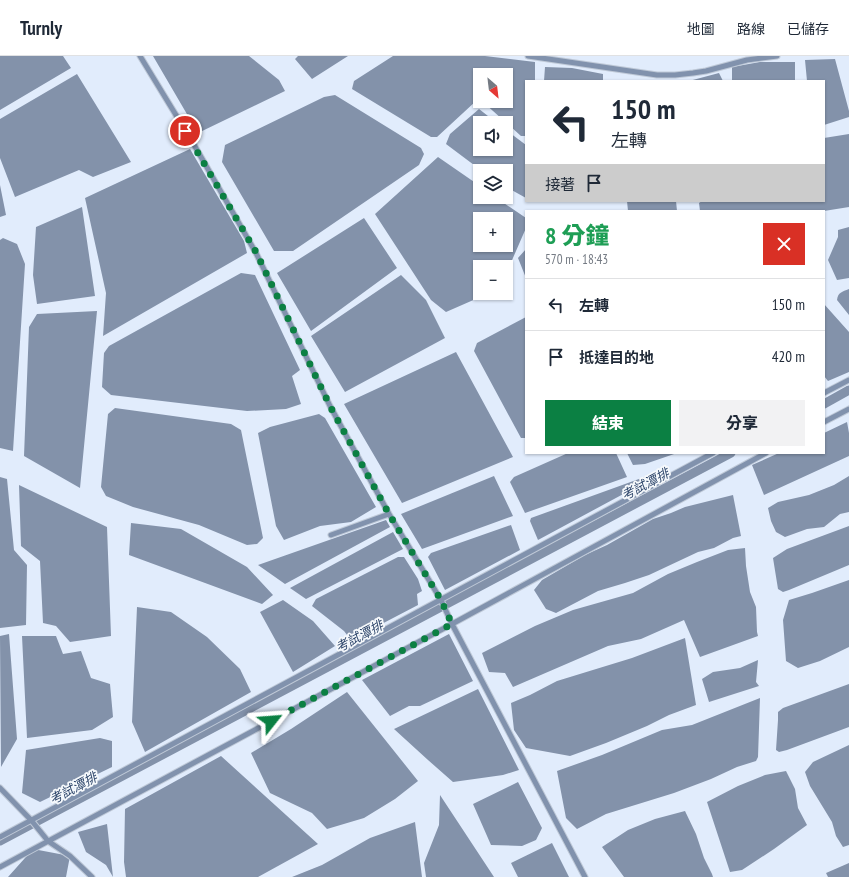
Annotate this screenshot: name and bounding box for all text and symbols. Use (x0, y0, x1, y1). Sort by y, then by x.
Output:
text: Turnly (20, 16, 62, 40)
text: 地圖 (687, 20, 715, 38)
text: 路線 (737, 20, 765, 38)
text: 已儲存 (787, 20, 829, 38)
north arrow (473, 68, 513, 108)
map controls (473, 68, 513, 300)
text: 150 m (611, 90, 675, 127)
icon: left (545, 96, 597, 148)
pin (168, 114, 202, 148)
button: sound (473, 116, 513, 156)
icon: arrive (174, 120, 196, 142)
text: 左轉 (611, 129, 647, 152)
button: layers (473, 164, 513, 204)
icon: arrive (583, 172, 605, 194)
text: 接著 (545, 175, 575, 194)
button: + (473, 212, 513, 252)
text: 8 分鐘 (545, 220, 609, 251)
button: close (763, 223, 805, 265)
text: 570 m · 18:43 (545, 251, 608, 268)
button: − (473, 260, 513, 300)
icon: left (545, 294, 567, 316)
text: 150 m (772, 295, 805, 314)
text: 左轉 (579, 296, 609, 315)
icon: arrive (545, 346, 567, 368)
text: 420 m (772, 347, 805, 366)
text: 抵達目的地 (579, 348, 654, 367)
button: 結束 (545, 400, 671, 446)
button: 分享 (679, 400, 805, 446)
water label: 考試潭排 (618, 464, 674, 504)
water label: 考試潭排 (332, 616, 388, 656)
position arrow (250, 700, 292, 742)
water label: 考試潭排 (46, 768, 102, 808)

